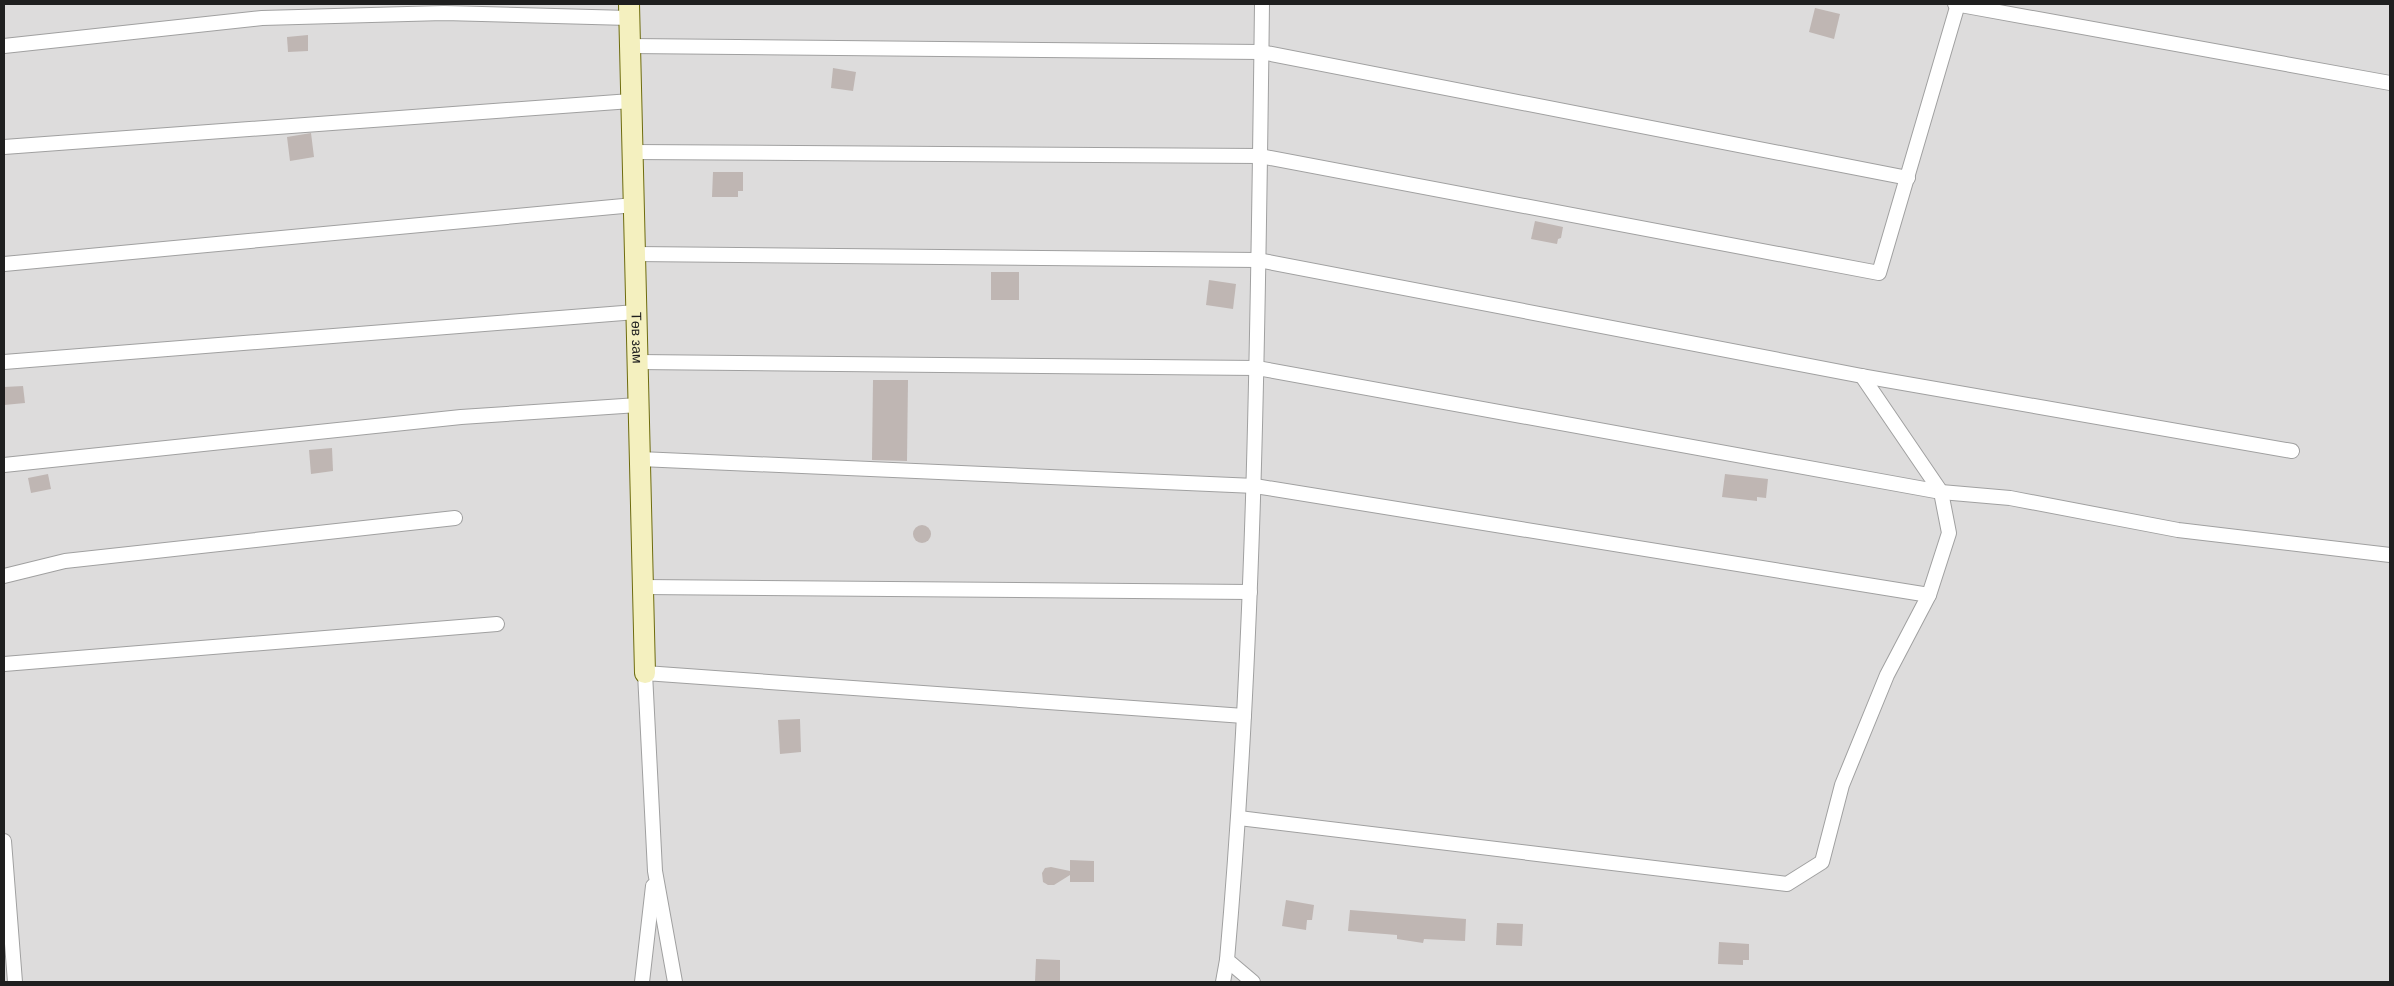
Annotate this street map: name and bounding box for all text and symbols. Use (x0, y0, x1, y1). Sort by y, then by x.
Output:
street label: Төв зам (627, 312, 647, 364)

